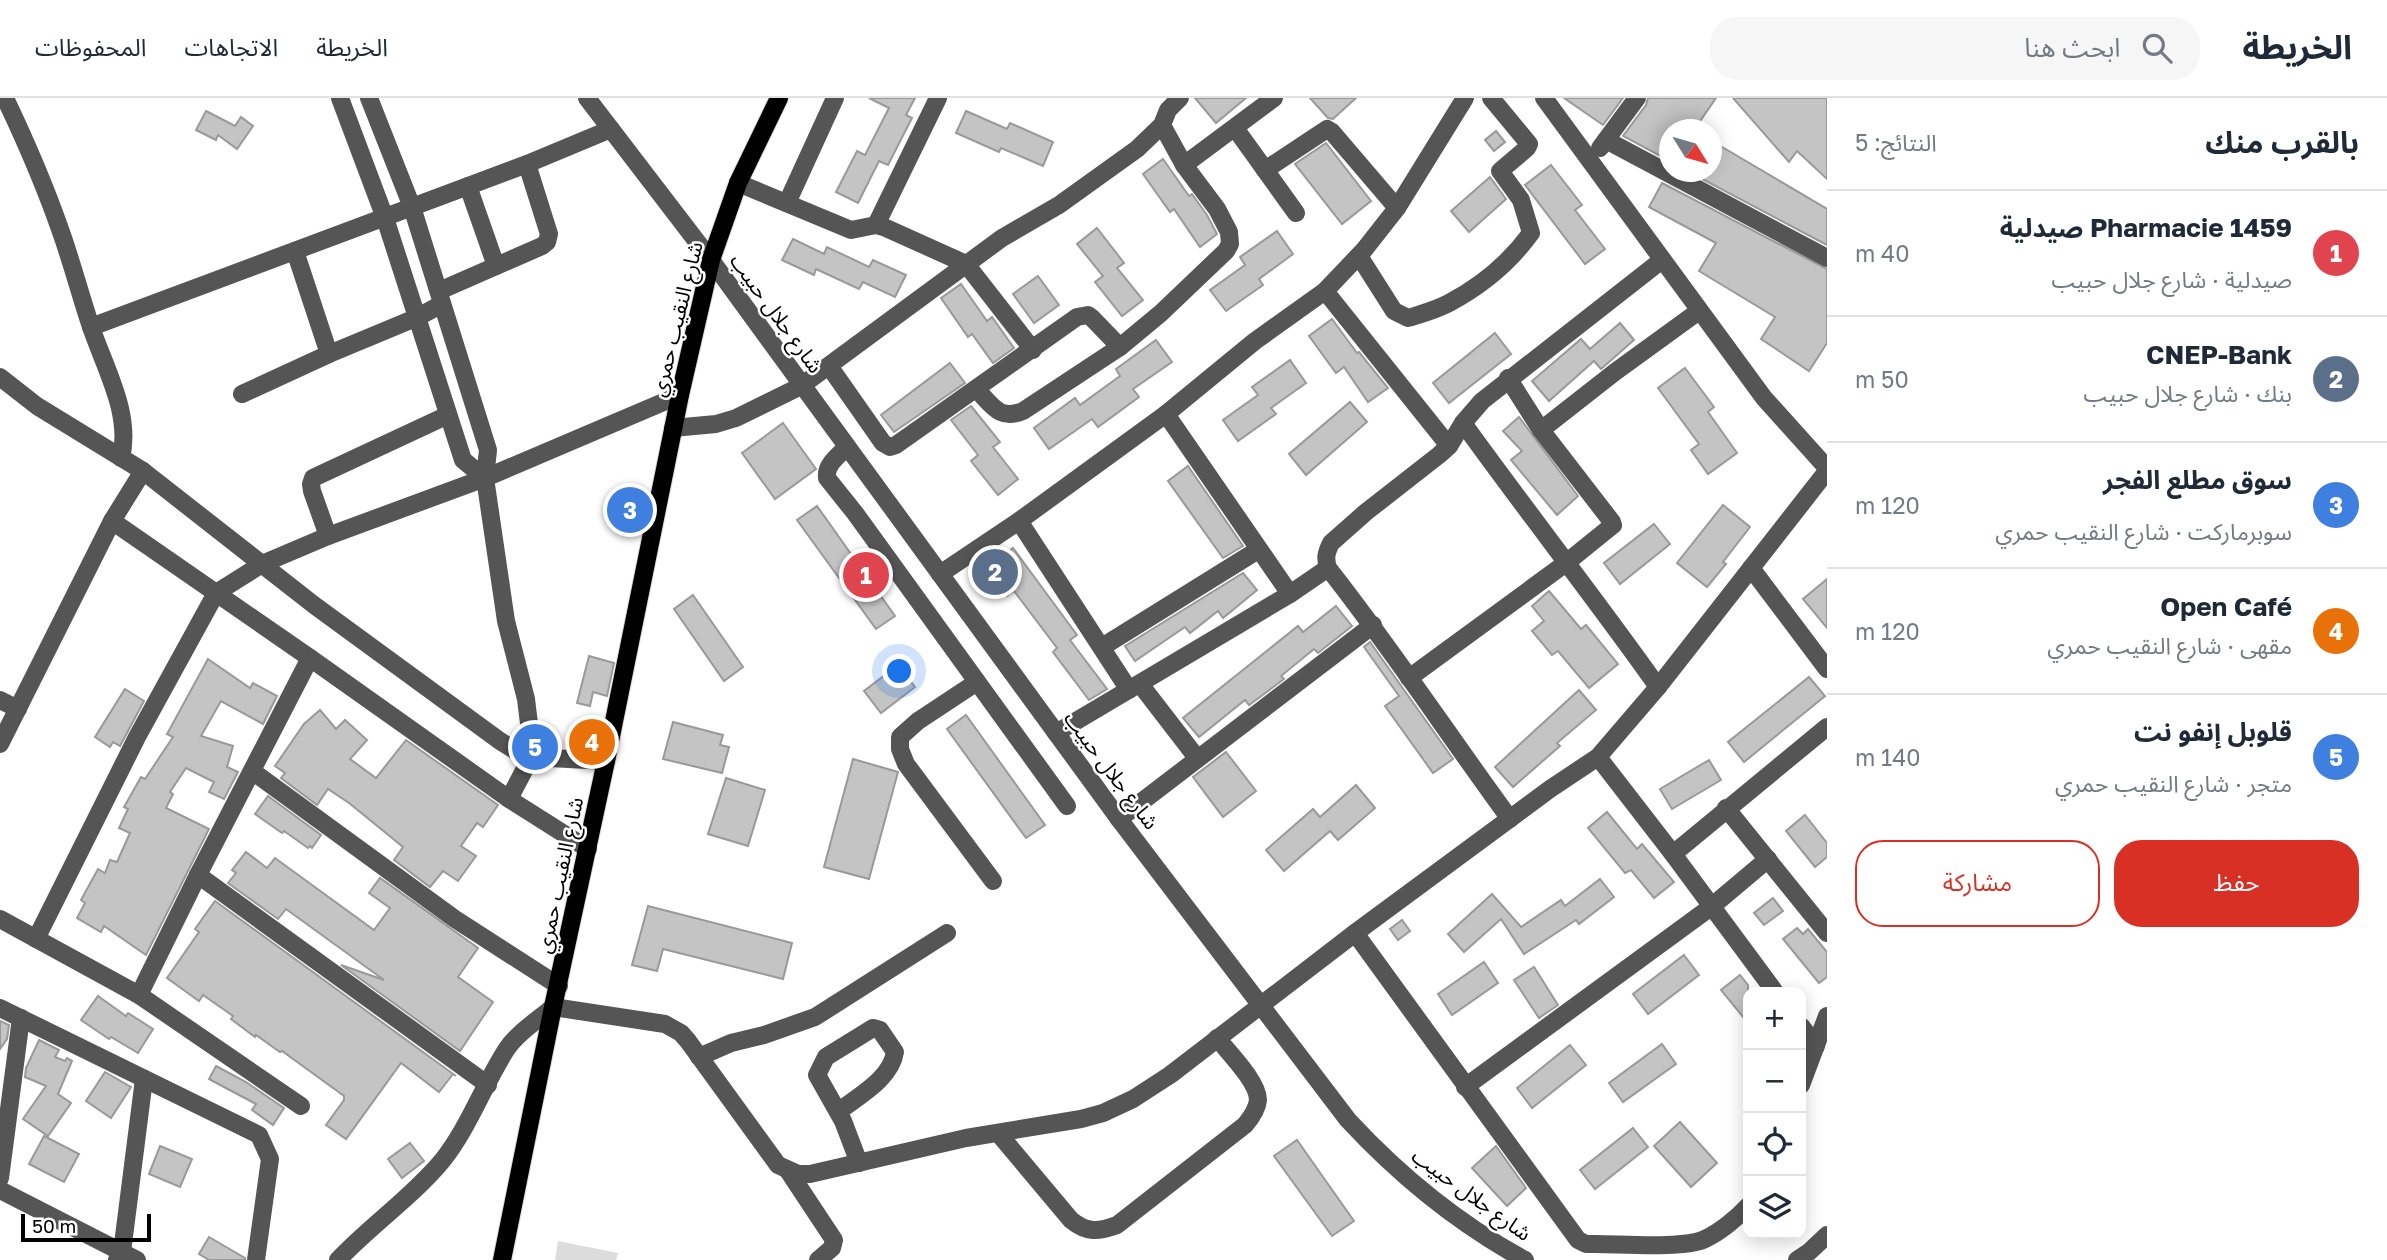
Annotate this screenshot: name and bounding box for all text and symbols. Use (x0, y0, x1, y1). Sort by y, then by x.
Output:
search box (1710, 17, 2200, 80)
text: الخريطة (2242, 27, 2352, 66)
icon: search (2138, 29, 2176, 67)
text: المحفوظات (35, 32, 146, 61)
text: الاتجاهات (184, 32, 278, 61)
text: الخريطة (316, 32, 388, 61)
text: ابحث هنا (2024, 32, 2120, 63)
north arrow (1659, 119, 1722, 182)
text: بالقرب منك (2205, 124, 2359, 160)
text: النتائج: 5 (1855, 128, 1937, 156)
text: Pharmacie 1459 صيدلية (2000, 212, 2292, 243)
street label: شارع النقيب حمري (644, 239, 712, 400)
text: 40 m (1855, 239, 1909, 267)
text: 1 (2330, 239, 2342, 267)
street label: شارع جلال حبيب (723, 248, 829, 380)
text: صيدلية · شارع جلال حبيب (2051, 265, 2292, 293)
text: CNEP-Bank (2146, 339, 2292, 370)
text: 50 m (1855, 365, 1909, 393)
text: 2 (2329, 365, 2343, 393)
text: بنك · شارع جلال حبيب (2084, 379, 2292, 407)
text: سوق مطلع الفجر (2103, 464, 2292, 495)
pin: 3 (607, 484, 653, 536)
text: 120 m (1855, 491, 1920, 519)
text: 3 (2329, 491, 2343, 519)
text: سوبرماركت · شارع النقيب حمري (1995, 517, 2292, 545)
pin: 2 (972, 546, 1018, 598)
pin: 1 (843, 549, 889, 601)
text: Open Café (2160, 591, 2292, 622)
text: 120 m (1855, 617, 1920, 645)
text: 4 (2329, 617, 2343, 645)
text: مقهى · شارع النقيب حمري (2047, 631, 2292, 659)
your location (882, 654, 916, 688)
street label: شارع جلال حبيب (1057, 706, 1165, 836)
pin: 4 (569, 716, 615, 768)
text: قلوبل إنفو نت (2134, 716, 2292, 747)
pin: 5 (512, 721, 558, 773)
text: 140 m (1855, 743, 1921, 771)
text: 5 (2329, 743, 2343, 771)
text: متجر · شارع النقيب حمري (2055, 769, 2292, 797)
street label: شارع النقيب حمري (530, 795, 592, 956)
button: مشاركة (1855, 840, 2100, 927)
button: حفظ (2114, 840, 2359, 927)
map controls (1743, 987, 1806, 1239)
button: + (1743, 987, 1806, 1050)
button: − (1743, 1050, 1806, 1113)
button: locate (1743, 1113, 1806, 1176)
street label: شارع جلال حبيب (1405, 1142, 1537, 1248)
button: layers (1743, 1176, 1806, 1239)
scale bar (21, 1211, 150, 1243)
text: 50 m (32, 1214, 76, 1237)

